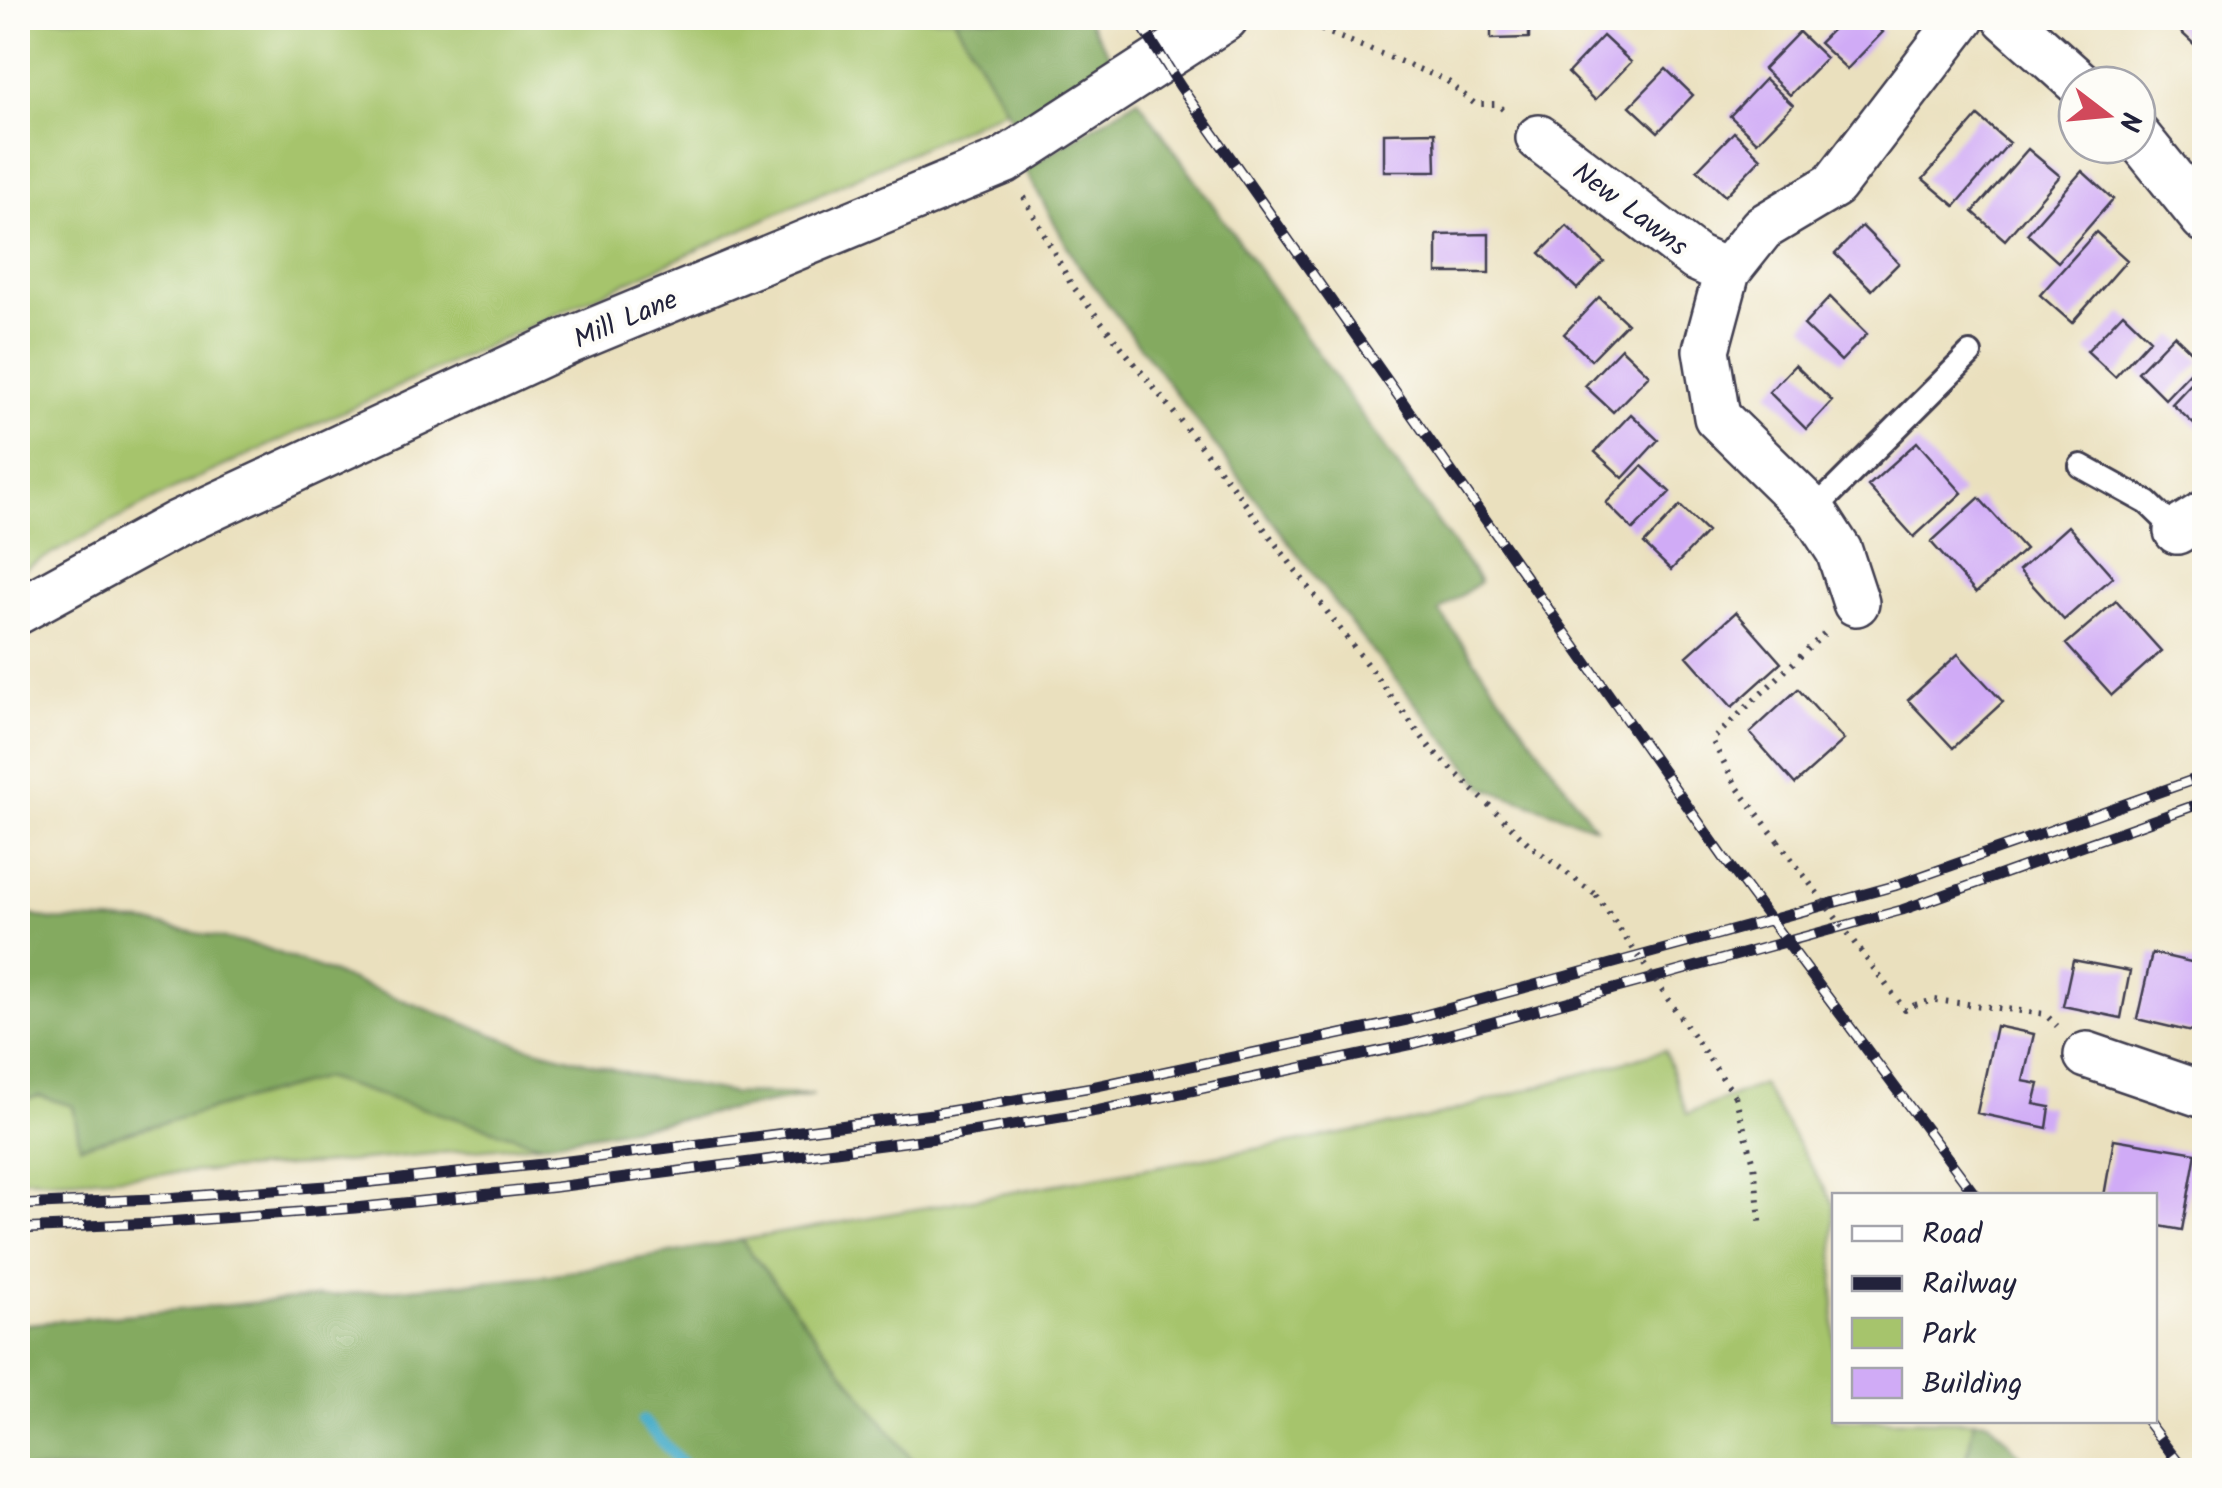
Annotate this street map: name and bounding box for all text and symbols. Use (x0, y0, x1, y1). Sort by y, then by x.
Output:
north arrow (2057, 65, 2157, 165)
text: N (2104, 107, 2153, 136)
street label: New Lawns (1562, 151, 1697, 269)
street label: Mill Lane (567, 278, 686, 362)
legend (1832, 1193, 2157, 1423)
text: Road (1922, 1211, 1983, 1259)
text: Railway (1922, 1261, 2017, 1309)
text: Park (1922, 1311, 1977, 1359)
text: Building (1922, 1361, 2022, 1409)

